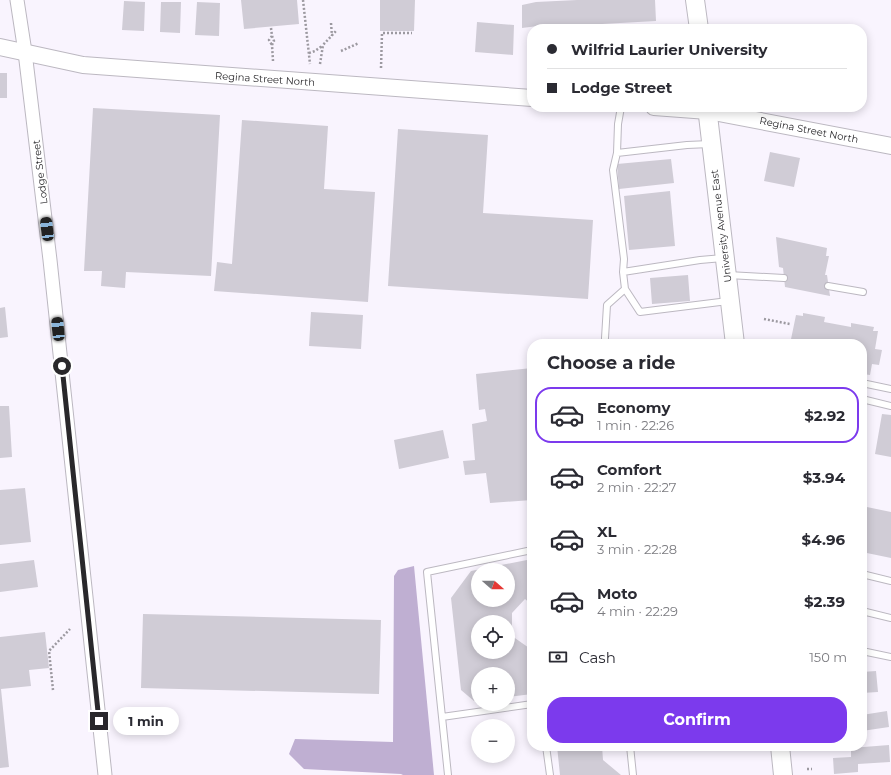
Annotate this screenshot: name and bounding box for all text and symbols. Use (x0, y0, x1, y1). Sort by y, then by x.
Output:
text: Wilfrid Laurier University (571, 40, 768, 59)
street label: Regina Street North (215, 69, 315, 89)
text: Lodge Street (571, 78, 672, 97)
street label: Regina Street North (759, 114, 859, 146)
street label: Lodge Street (30, 139, 50, 205)
street label: University Avenue East (708, 169, 734, 283)
car (40, 216, 54, 242)
car (51, 316, 65, 342)
text: Choose a ride (547, 352, 675, 374)
route start (53, 357, 71, 375)
icon: car (549, 397, 585, 433)
text: Economy (597, 398, 670, 417)
text: $2.92 (804, 406, 845, 425)
text: 1 min · 22:26 (597, 417, 674, 433)
icon: car (549, 459, 585, 495)
text: Comfort (597, 460, 662, 479)
text: $3.94 (803, 468, 845, 487)
text: 2 min · 22:27 (597, 479, 677, 495)
icon: car (549, 521, 585, 557)
text: XL (597, 522, 616, 541)
text: $4.96 (802, 530, 845, 549)
text: 3 min · 22:28 (597, 541, 677, 557)
north arrow (471, 563, 515, 607)
map controls (471, 563, 515, 763)
icon: car (549, 583, 585, 619)
text: Moto (597, 584, 637, 603)
text: $2.39 (804, 592, 845, 611)
text: 4 min · 22:29 (597, 603, 678, 619)
button: locate (471, 615, 515, 659)
icon: cash (547, 646, 569, 668)
text: Cash (579, 648, 616, 667)
text: 150 m (809, 649, 847, 665)
button: + (471, 667, 515, 711)
button: Confirm (547, 697, 847, 743)
callout: 1 min (113, 707, 179, 735)
route end (90, 712, 108, 730)
text: 1 min (128, 713, 164, 729)
button: − (471, 719, 515, 763)

